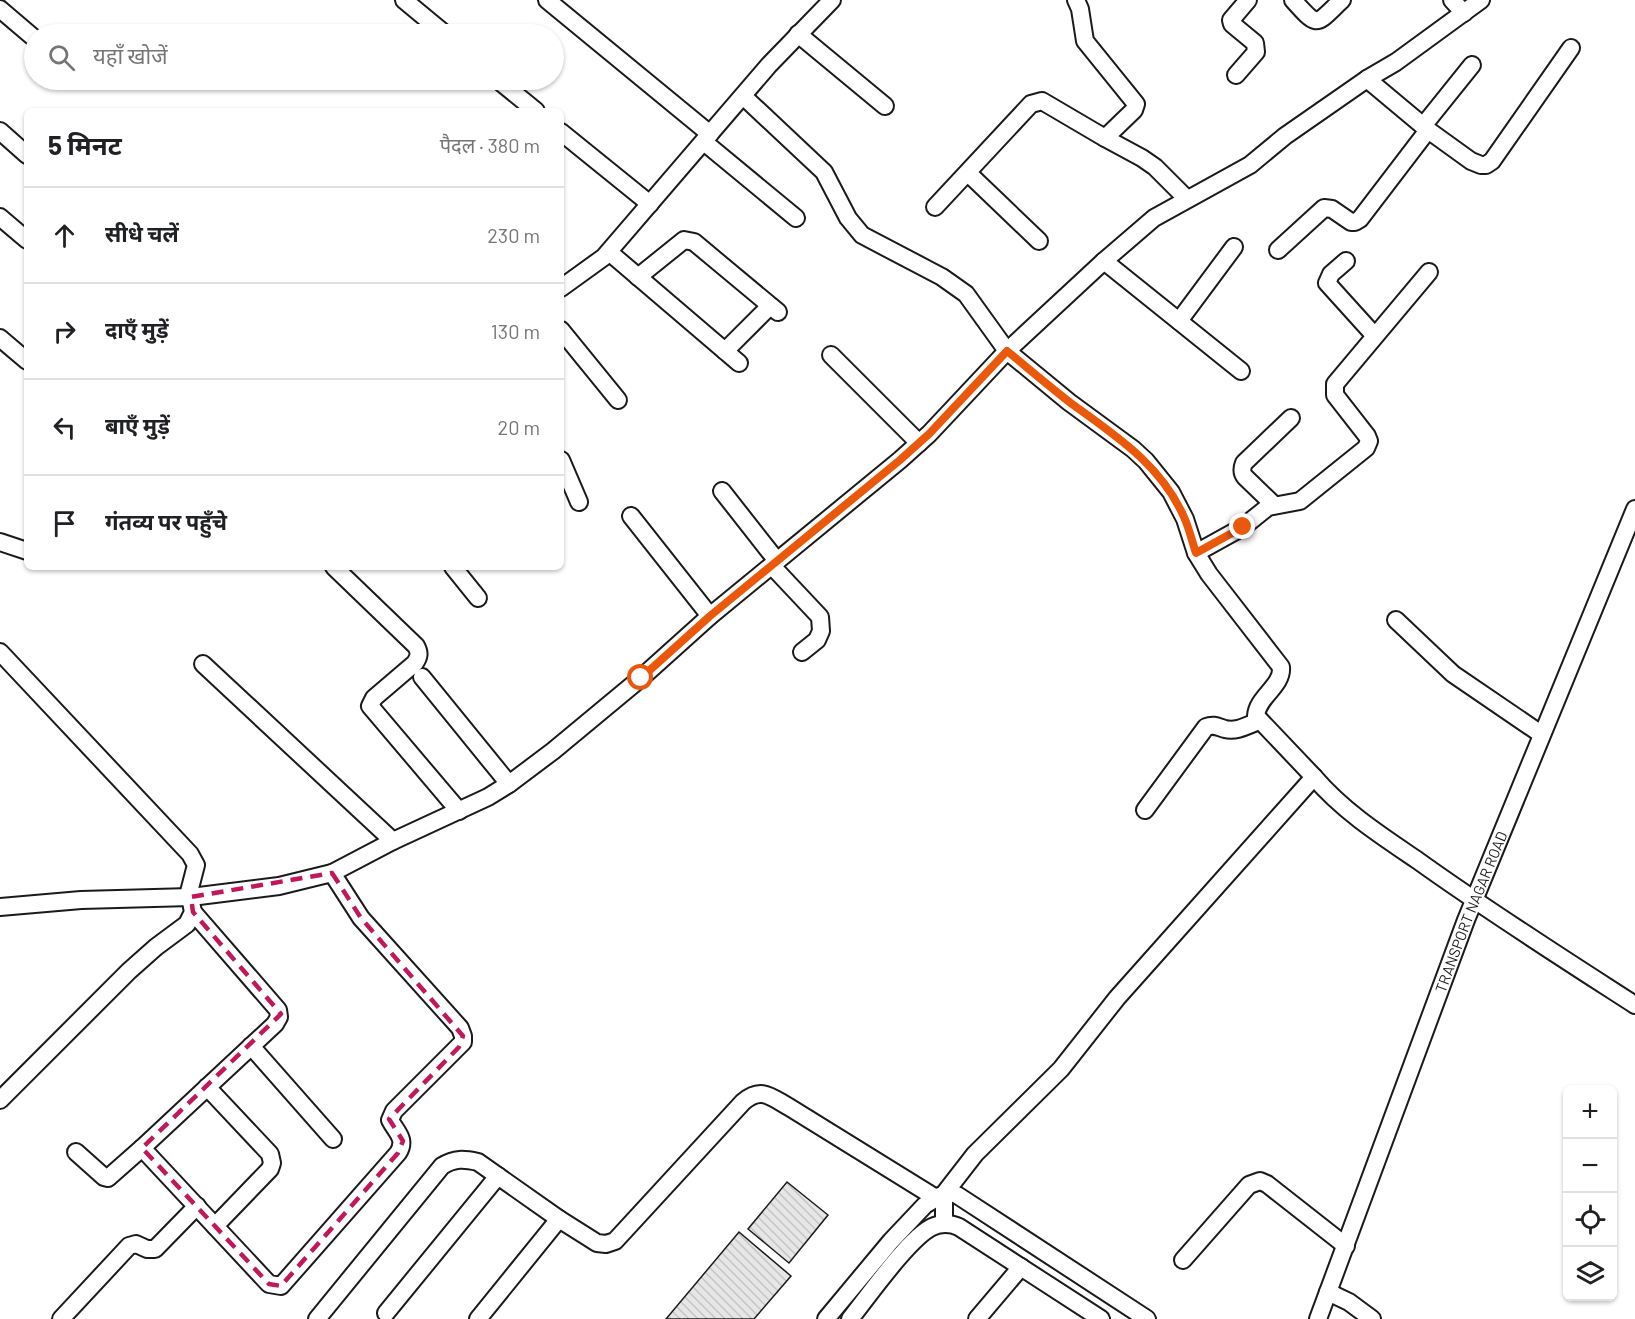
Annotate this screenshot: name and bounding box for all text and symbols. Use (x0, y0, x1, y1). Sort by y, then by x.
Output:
search box (24, 24, 564, 90)
icon: search (45, 41, 78, 74)
text: यहाँ खोजें (93, 42, 168, 68)
text: 5 मिनट (48, 129, 122, 160)
text: पैदल · 380 m (440, 133, 540, 157)
icon: ahead (48, 219, 81, 252)
text: सीधे चलें (105, 220, 179, 246)
text: 230 m (487, 223, 540, 247)
icon: right (48, 315, 81, 348)
text: दाएँ मुड़ें (105, 316, 168, 342)
text: 130 m (491, 319, 540, 343)
icon: left (48, 411, 81, 444)
text: बाएँ मुड़ें (105, 412, 170, 438)
text: 20 m (497, 415, 540, 439)
icon: arrive (48, 507, 81, 540)
text: गंतव्य पर पहुँचे (105, 508, 227, 534)
route end (1229, 513, 1255, 539)
route start (627, 664, 653, 690)
street label: TRANSPORT NAGAR ROAD (1431, 828, 1511, 995)
map controls (1563, 1085, 1617, 1301)
button: + (1563, 1085, 1617, 1139)
button: − (1563, 1139, 1617, 1193)
button: locate (1563, 1193, 1617, 1247)
button: layers (1563, 1247, 1617, 1301)

